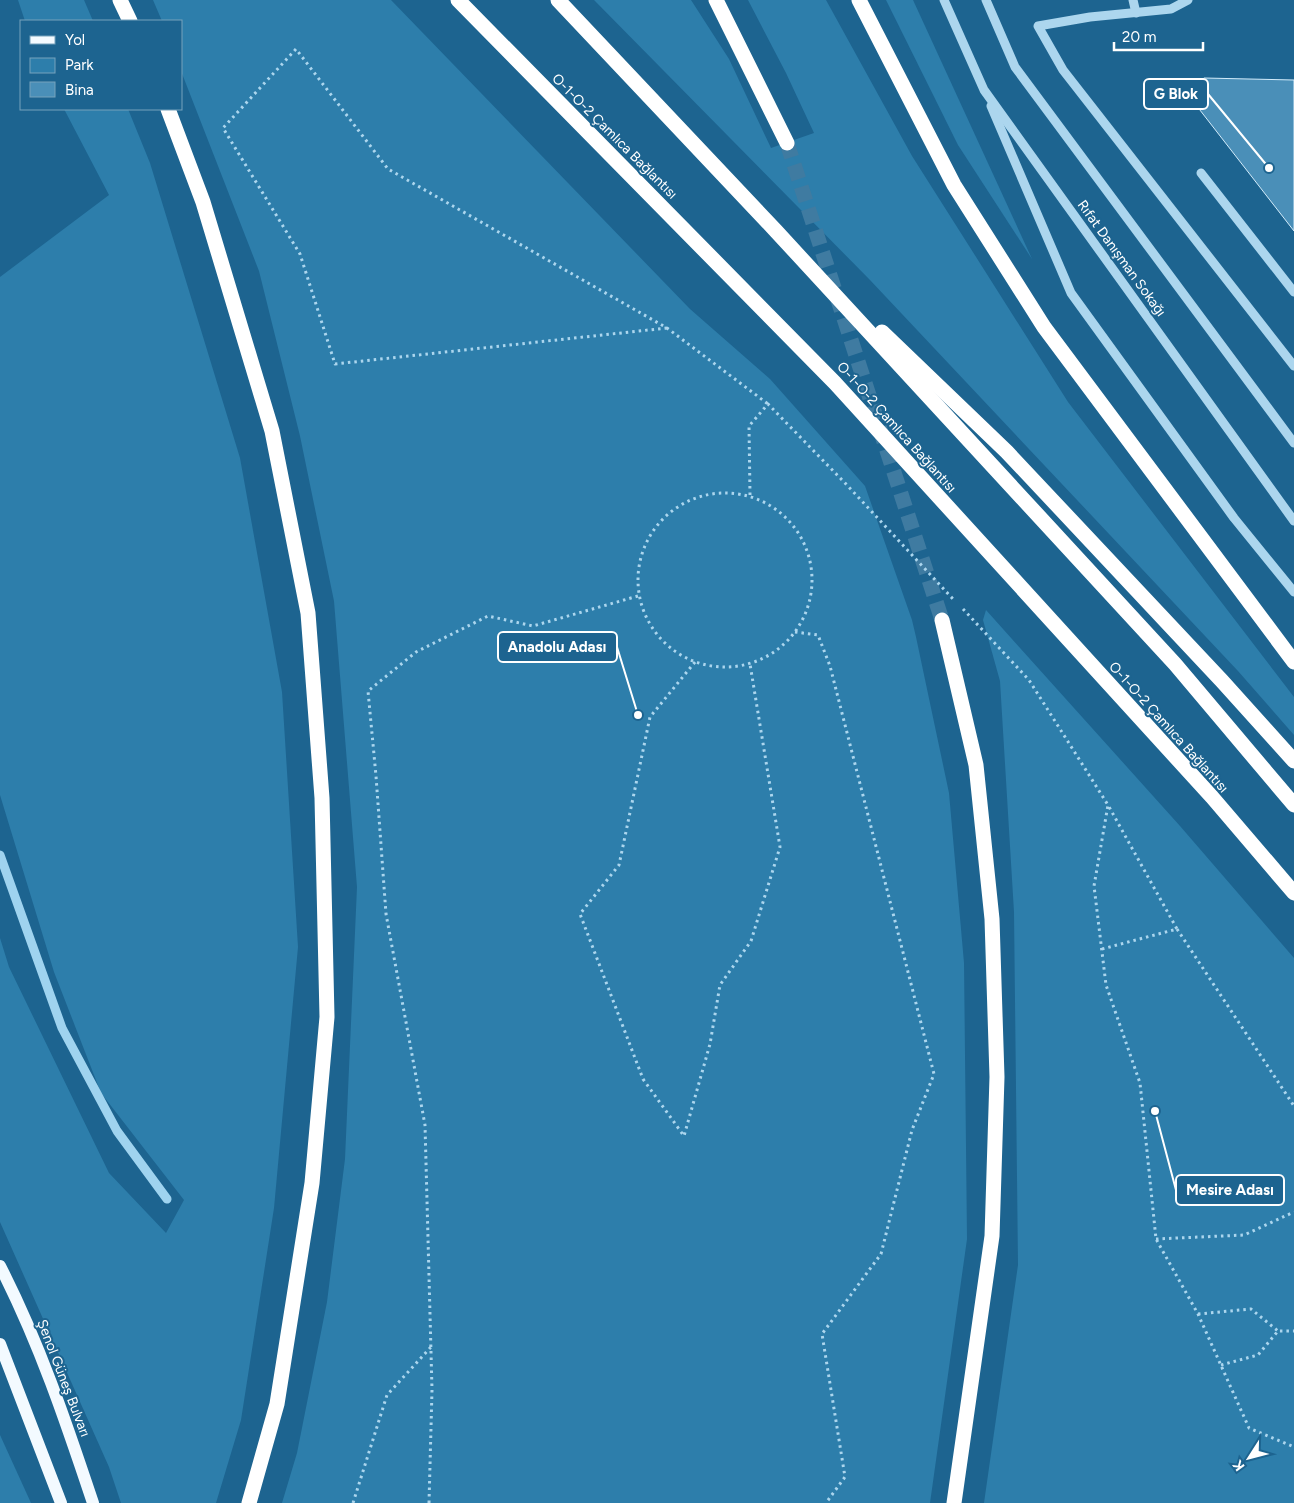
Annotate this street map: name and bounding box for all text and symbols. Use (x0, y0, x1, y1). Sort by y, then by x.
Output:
legend (20, 20, 182, 110)
scale bar (1114, 20, 1203, 52)
text: 20 m (1122, 28, 1156, 46)
text: Yol (65, 31, 85, 49)
text: Park (65, 56, 94, 74)
street label: O-1-O-2 Çamlıca Bağlantısı (548, 70, 681, 203)
callout: G Blok (1144, 79, 1208, 109)
text: Bina (65, 81, 94, 99)
text: G Blok (1154, 85, 1198, 103)
street label: Rıfat Danışman Sokağı (1074, 197, 1170, 320)
street label: O-1-O-2 Çamlıca Bağlantısı (833, 358, 960, 496)
callout: Anadolu Adası (498, 632, 617, 662)
text: Anadolu Adası (507, 638, 607, 656)
street label: O-1-O-2 Çamlıca Bağlantısı (1105, 658, 1232, 796)
callout: Mesire Adası (1176, 1175, 1284, 1205)
text: Mesire Adası (1186, 1181, 1274, 1199)
street label: Şenol Güneş Bulvarı (33, 1317, 94, 1439)
north arrow (1224, 1433, 1274, 1483)
text: K (1229, 1456, 1249, 1474)

